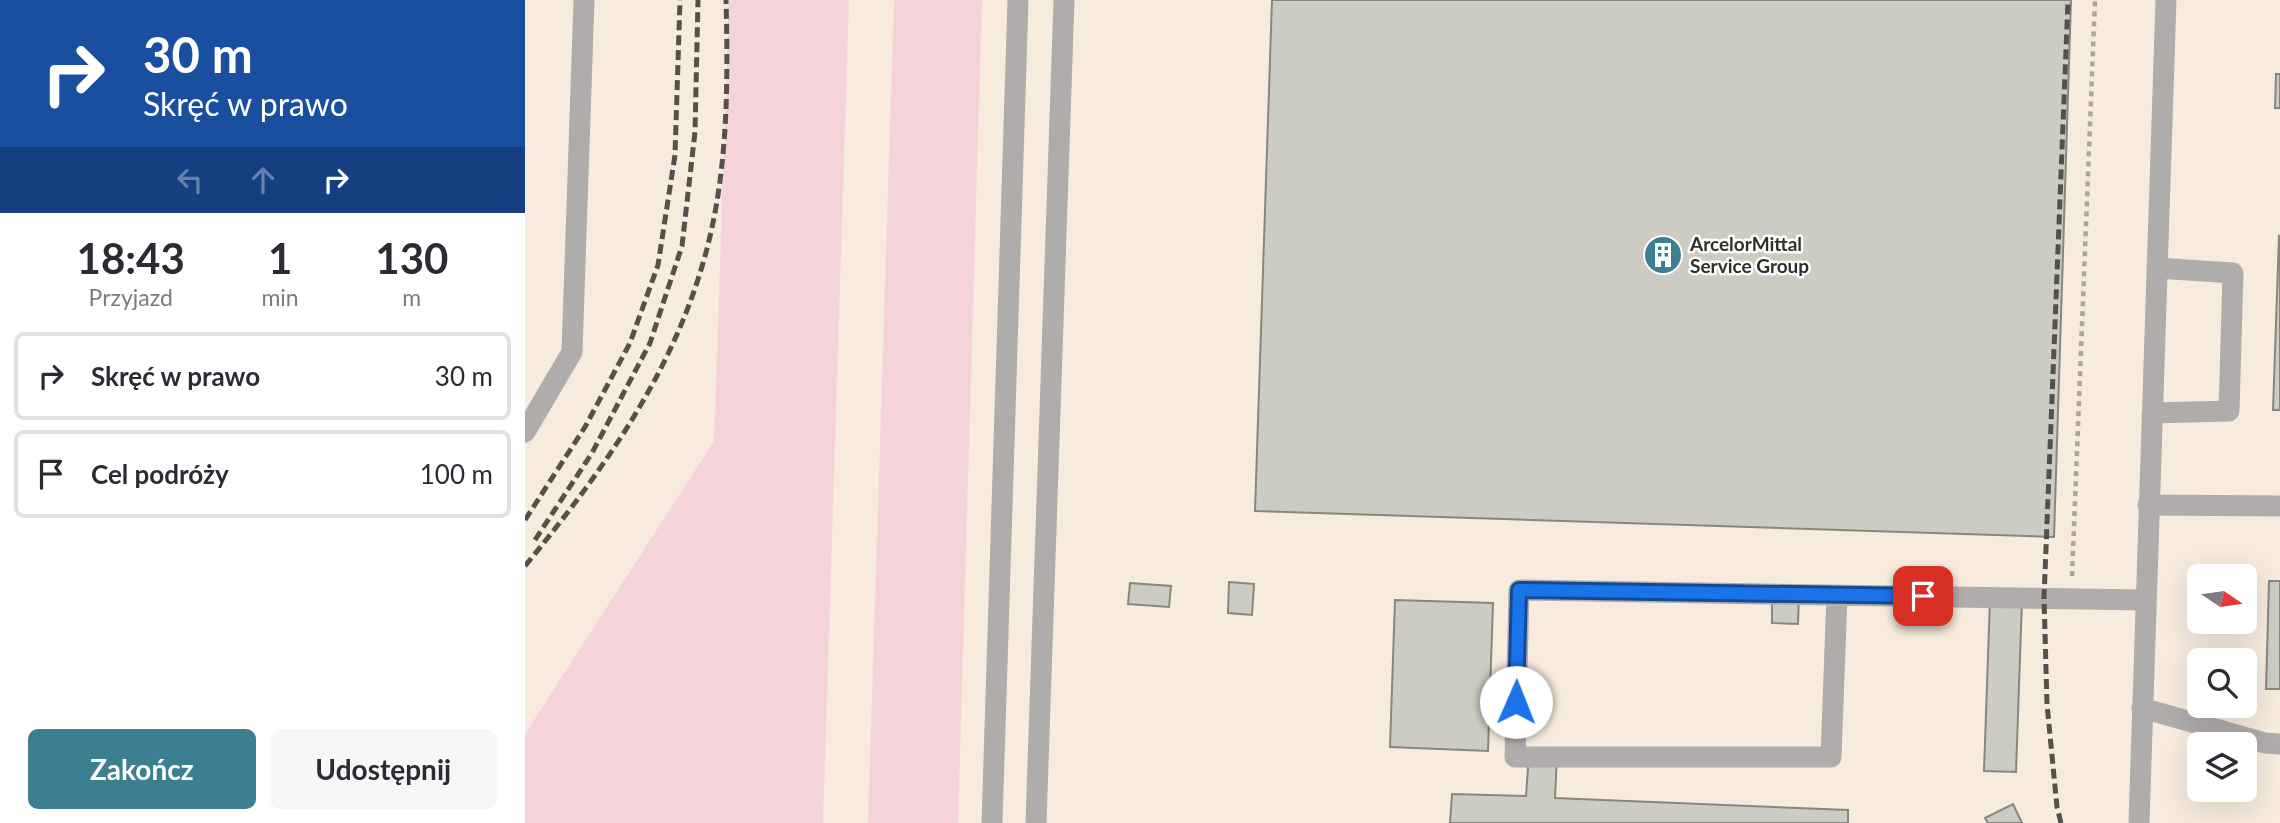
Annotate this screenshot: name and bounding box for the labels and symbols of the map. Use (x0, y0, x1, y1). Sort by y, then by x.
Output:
place label: ArcelorMittal Service Group (1689, 232, 1809, 277)
building icon: ArcelorMittal Service Group (1642, 234, 1684, 276)
north arrow (2187, 564, 2257, 634)
pin (1893, 566, 1953, 626)
position arrow (1479, 665, 1553, 739)

